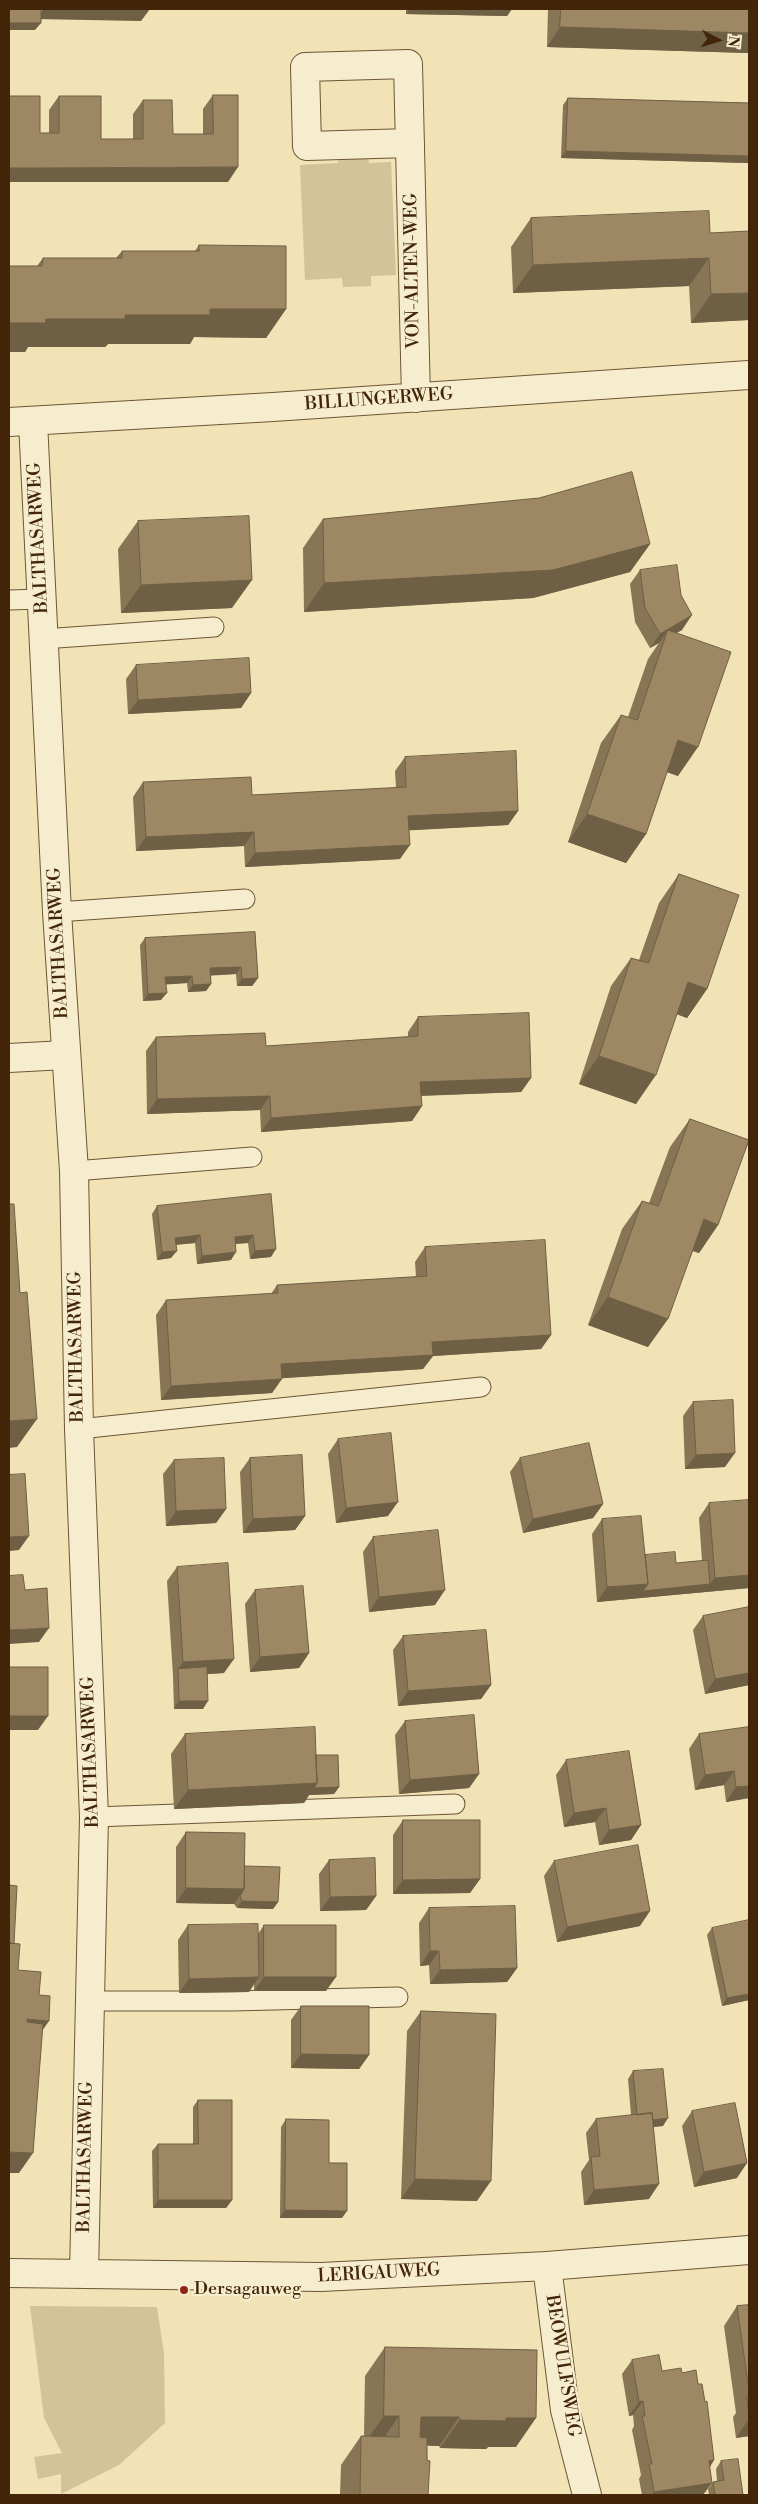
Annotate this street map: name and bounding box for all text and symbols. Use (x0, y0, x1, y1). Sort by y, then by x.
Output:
north arrow (693, 15, 743, 65)
text: N (723, 35, 742, 48)
street label: VON-ALTEN-WEG (401, 193, 425, 349)
street label: BILLUNGERWEG (304, 384, 454, 416)
street label: BALTHASARWEG (24, 462, 54, 614)
street label: BALTHASARWEG (44, 867, 74, 1019)
street label: BALTHASARWEG (65, 1271, 89, 1423)
street label: BALTHASARWEG (78, 1676, 104, 1828)
street label: BALTHASARWEG (74, 2081, 98, 2233)
street label: LERIGAUWEG (317, 2260, 441, 2288)
place label: Dersagauweg (194, 2279, 301, 2301)
marker: Dersagauweg (178, 2284, 190, 2296)
street label: BEOWULFSWEG (540, 2293, 584, 2439)

